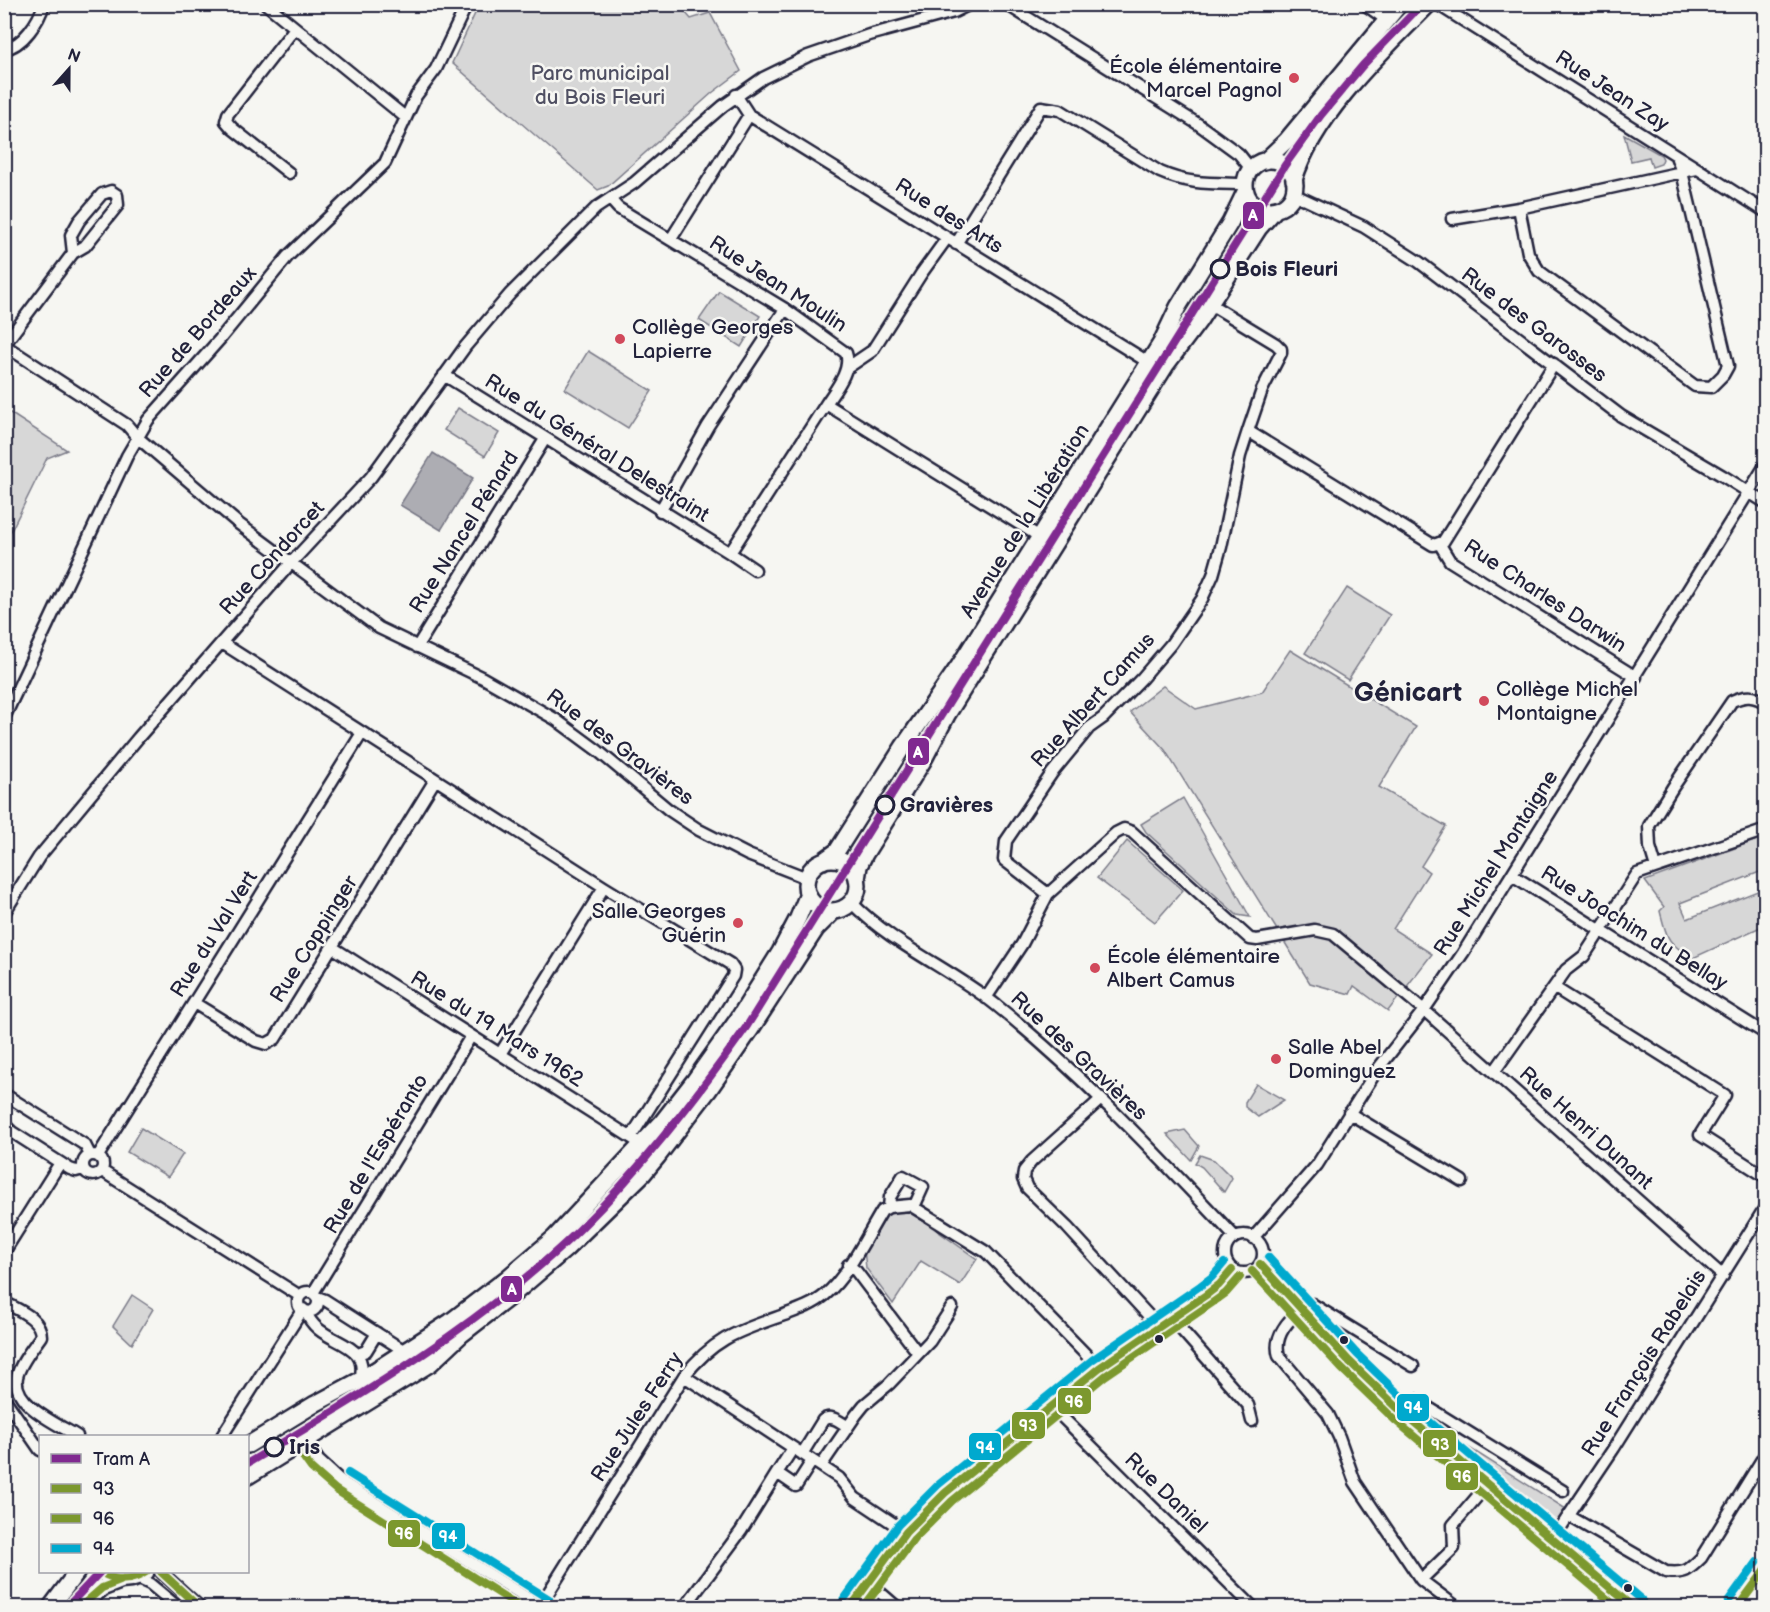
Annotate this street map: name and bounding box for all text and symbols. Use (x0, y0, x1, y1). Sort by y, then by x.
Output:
north arrow (39, 39, 99, 99)
text: N (65, 45, 83, 67)
street label: Rue Jean Zay (1551, 45, 1674, 137)
place label: École élémentaire Marcel Pagnol (1109, 54, 1282, 103)
park label: Parc municipal du Bois Fleuri (531, 61, 669, 110)
marker: École élémentaire Marcel Pagnol (1287, 71, 1301, 85)
street label: Rue des Arts (890, 173, 1008, 259)
line badge: A (1242, 201, 1265, 230)
text: A (1247, 207, 1258, 226)
street label: Rue Jean Moulin (705, 230, 851, 338)
place label: Bois Fleuri (1235, 257, 1338, 282)
marker: Bois Fleuri (1210, 259, 1230, 279)
street label: Rue de Bordeaux (134, 261, 262, 403)
street label: Rue des Garosses (1456, 262, 1612, 388)
place label: Collège Georges Lapierre (632, 315, 793, 364)
marker: Collège Georges Lapierre (613, 332, 627, 346)
street label: Rue du Général Delestraint (480, 369, 714, 528)
street label: Avenue de la Libération (955, 419, 1095, 623)
street label: Rue Nancel Pénard (404, 446, 524, 618)
street label: Rue Condorcet (214, 495, 330, 620)
street label: Rue Charles Darwin (1459, 534, 1631, 658)
street label: Rue Albert Camus (1026, 627, 1160, 773)
district label: Génicart (1354, 677, 1462, 709)
place label: Collège Michel Montaigne (1496, 677, 1638, 726)
street label: Rue des Gravières (541, 684, 699, 810)
marker: Collège Michel Montaigne (1477, 694, 1491, 708)
line badge: A (907, 737, 930, 766)
text: A (912, 744, 923, 763)
street label: Rue Michel Montaigne (1429, 766, 1563, 960)
place label: Gravières (900, 793, 993, 818)
marker: Gravières (875, 795, 895, 815)
street label: Rue Joachim du Bellay (1536, 860, 1732, 996)
street label: Rue du Val Vert (165, 866, 263, 1002)
street label: Rue Coppinger (265, 871, 363, 1007)
place label: Salle Georges Guérin (592, 899, 726, 948)
marker: Salle Georges Guérin (731, 916, 745, 930)
place label: École élémentaire Albert Camus (1107, 944, 1280, 993)
marker: École élémentaire Albert Camus (1088, 961, 1102, 975)
street label: Rue du 19 Mars 1962 (406, 966, 589, 1093)
street label: Rue des Gravières (1005, 986, 1153, 1126)
place label: Salle Abel Dominguez (1288, 1035, 1396, 1084)
marker: Salle Abel Dominguez (1269, 1052, 1283, 1066)
street label: Rue Henri Dunant (1514, 1061, 1659, 1195)
street label: Rue de l'Espéranto (318, 1070, 434, 1238)
street label: Rue François Rabelais (1576, 1265, 1712, 1461)
line badge: A (500, 1275, 523, 1303)
text: A (506, 1281, 517, 1300)
unlabelled marker (1153, 1333, 1165, 1345)
unlabelled marker (1338, 1334, 1350, 1346)
street label: Rue Jules Ferry (586, 1347, 688, 1486)
line badge: 96 (1057, 1387, 1092, 1415)
text: 96 (1064, 1393, 1084, 1412)
line badge: 94 (1396, 1393, 1430, 1422)
text: 94 (1404, 1399, 1423, 1418)
line badge: 93 (1011, 1411, 1046, 1440)
text: 93 (1019, 1417, 1037, 1436)
line badge: 93 (1422, 1429, 1457, 1458)
line badge: 94 (968, 1432, 1002, 1461)
legend (39, 1435, 249, 1573)
place label: Iris (289, 1435, 320, 1460)
text: 93 (1431, 1436, 1449, 1455)
marker: Iris (264, 1437, 284, 1457)
text: 94 (976, 1439, 995, 1458)
street label: Rue Daniel (1119, 1447, 1213, 1539)
text: Tram A (93, 1449, 150, 1470)
line badge: 96 (1445, 1462, 1479, 1491)
text: 96 (1452, 1468, 1472, 1487)
text: 93 (93, 1479, 114, 1500)
text: 96 (93, 1509, 114, 1530)
line badge: 96 (387, 1519, 421, 1548)
line badge: 94 (431, 1522, 466, 1550)
text: 96 (394, 1525, 414, 1544)
text: 94 (439, 1528, 458, 1547)
text: 94 (93, 1539, 114, 1560)
unlabelled marker (1622, 1582, 1634, 1594)

